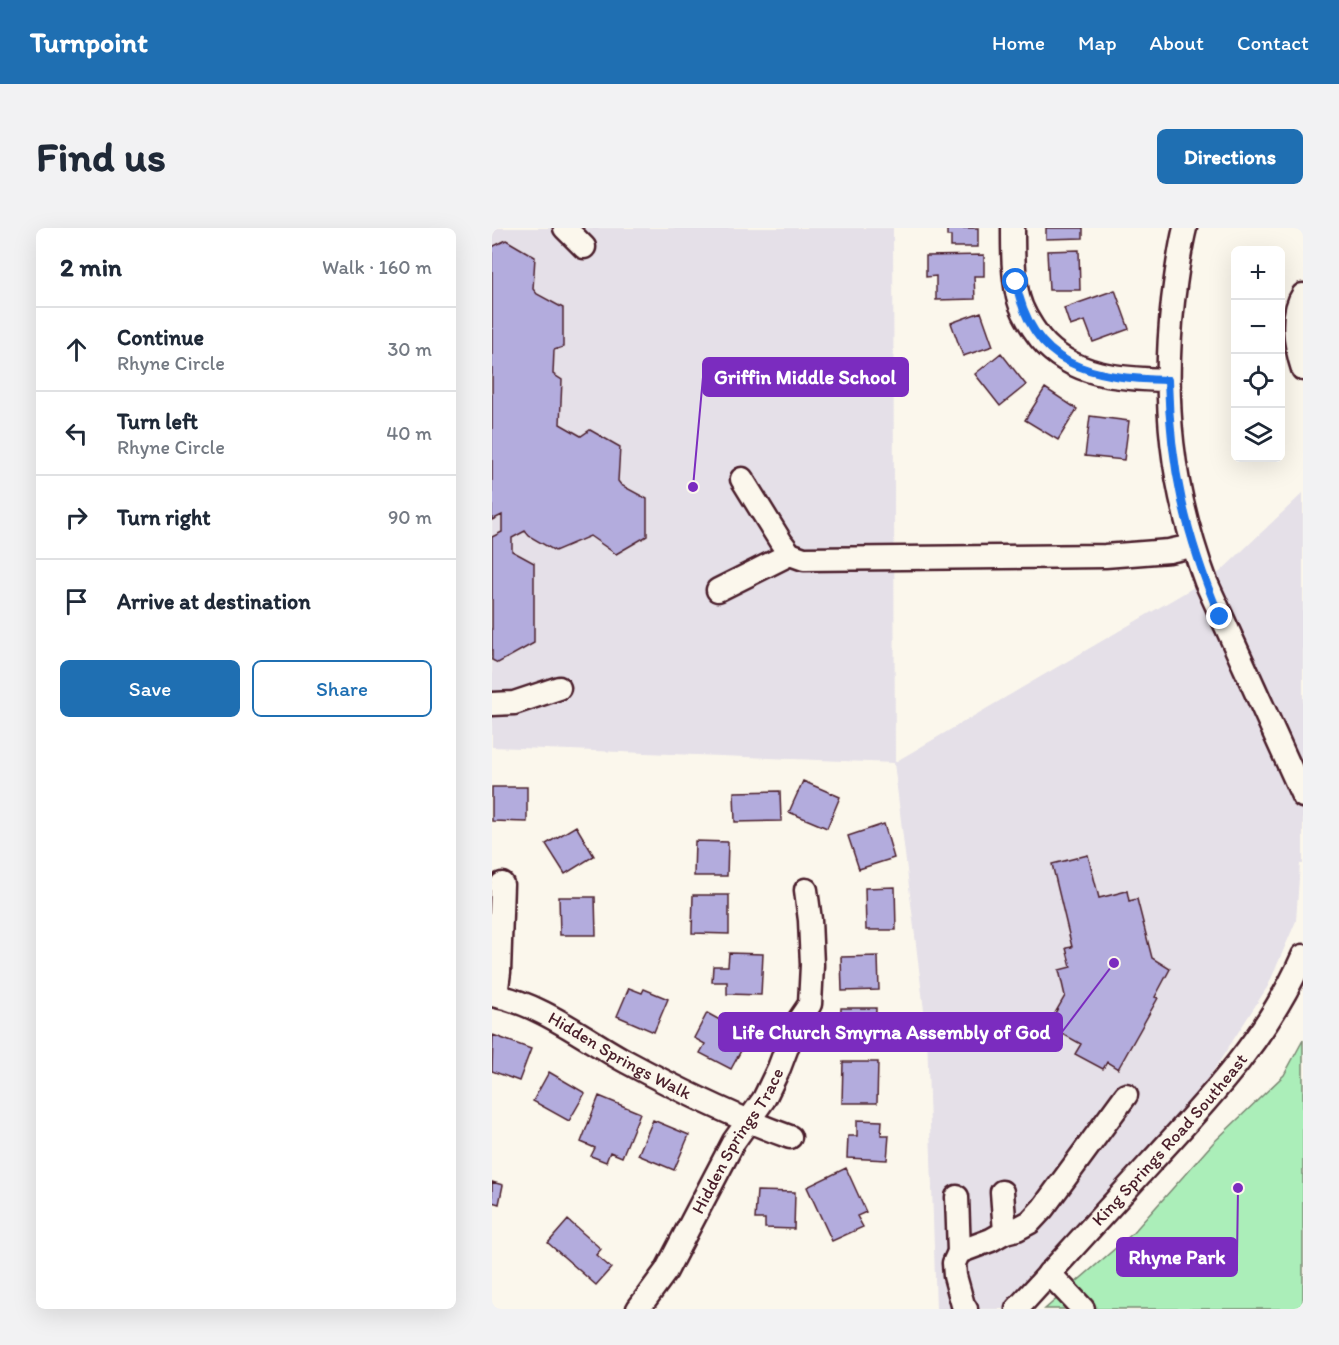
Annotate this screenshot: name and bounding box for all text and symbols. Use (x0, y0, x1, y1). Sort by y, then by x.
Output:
text: Turnpoint (30, 25, 148, 59)
text: Home (992, 30, 1045, 55)
text: Map (1078, 30, 1117, 55)
text: About (1150, 30, 1204, 55)
text: Contact (1237, 30, 1309, 55)
button: Directions (1157, 129, 1303, 184)
text: Find us (36, 131, 166, 182)
map controls (1231, 246, 1285, 462)
button: + (1231, 246, 1285, 300)
text: 2 min (60, 251, 122, 283)
text: Walk · 160 m (322, 255, 432, 279)
route start (1002, 268, 1028, 294)
button: − (1231, 300, 1285, 354)
text: Continue (117, 324, 204, 351)
icon: ahead (60, 333, 93, 366)
text: 30 m (387, 337, 432, 361)
text: Rhyne Circle (117, 351, 225, 375)
button: locate (1231, 354, 1285, 408)
callout: Griffin Middle School (703, 358, 908, 396)
text: Griffin Middle School (714, 365, 896, 389)
text: Turn left (117, 408, 198, 435)
button: layers (1231, 408, 1285, 462)
icon: left (60, 417, 93, 450)
text: 40 m (386, 421, 432, 445)
text: Rhyne Circle (117, 435, 225, 459)
icon: right (60, 501, 93, 534)
text: Turn right (117, 504, 211, 531)
text: 90 m (388, 505, 432, 529)
icon: arrive (60, 585, 93, 618)
text: Arrive at destination (117, 588, 311, 615)
route end (1206, 603, 1232, 629)
button: Save (60, 660, 240, 717)
button: Share (252, 660, 432, 717)
street label: Hidden Springs Walk (544, 1007, 695, 1105)
callout: Life Church Smyrna Assembly of God (719, 1013, 1062, 1051)
text: Life Church Smyrna Assembly of God (732, 1020, 1050, 1045)
street label: King Springs Road Southeast (1087, 1049, 1252, 1230)
street label: Hidden Springs Trace (687, 1064, 788, 1218)
callout: Rhyne Park (1117, 1238, 1237, 1276)
text: Rhyne Park (1129, 1245, 1226, 1270)

